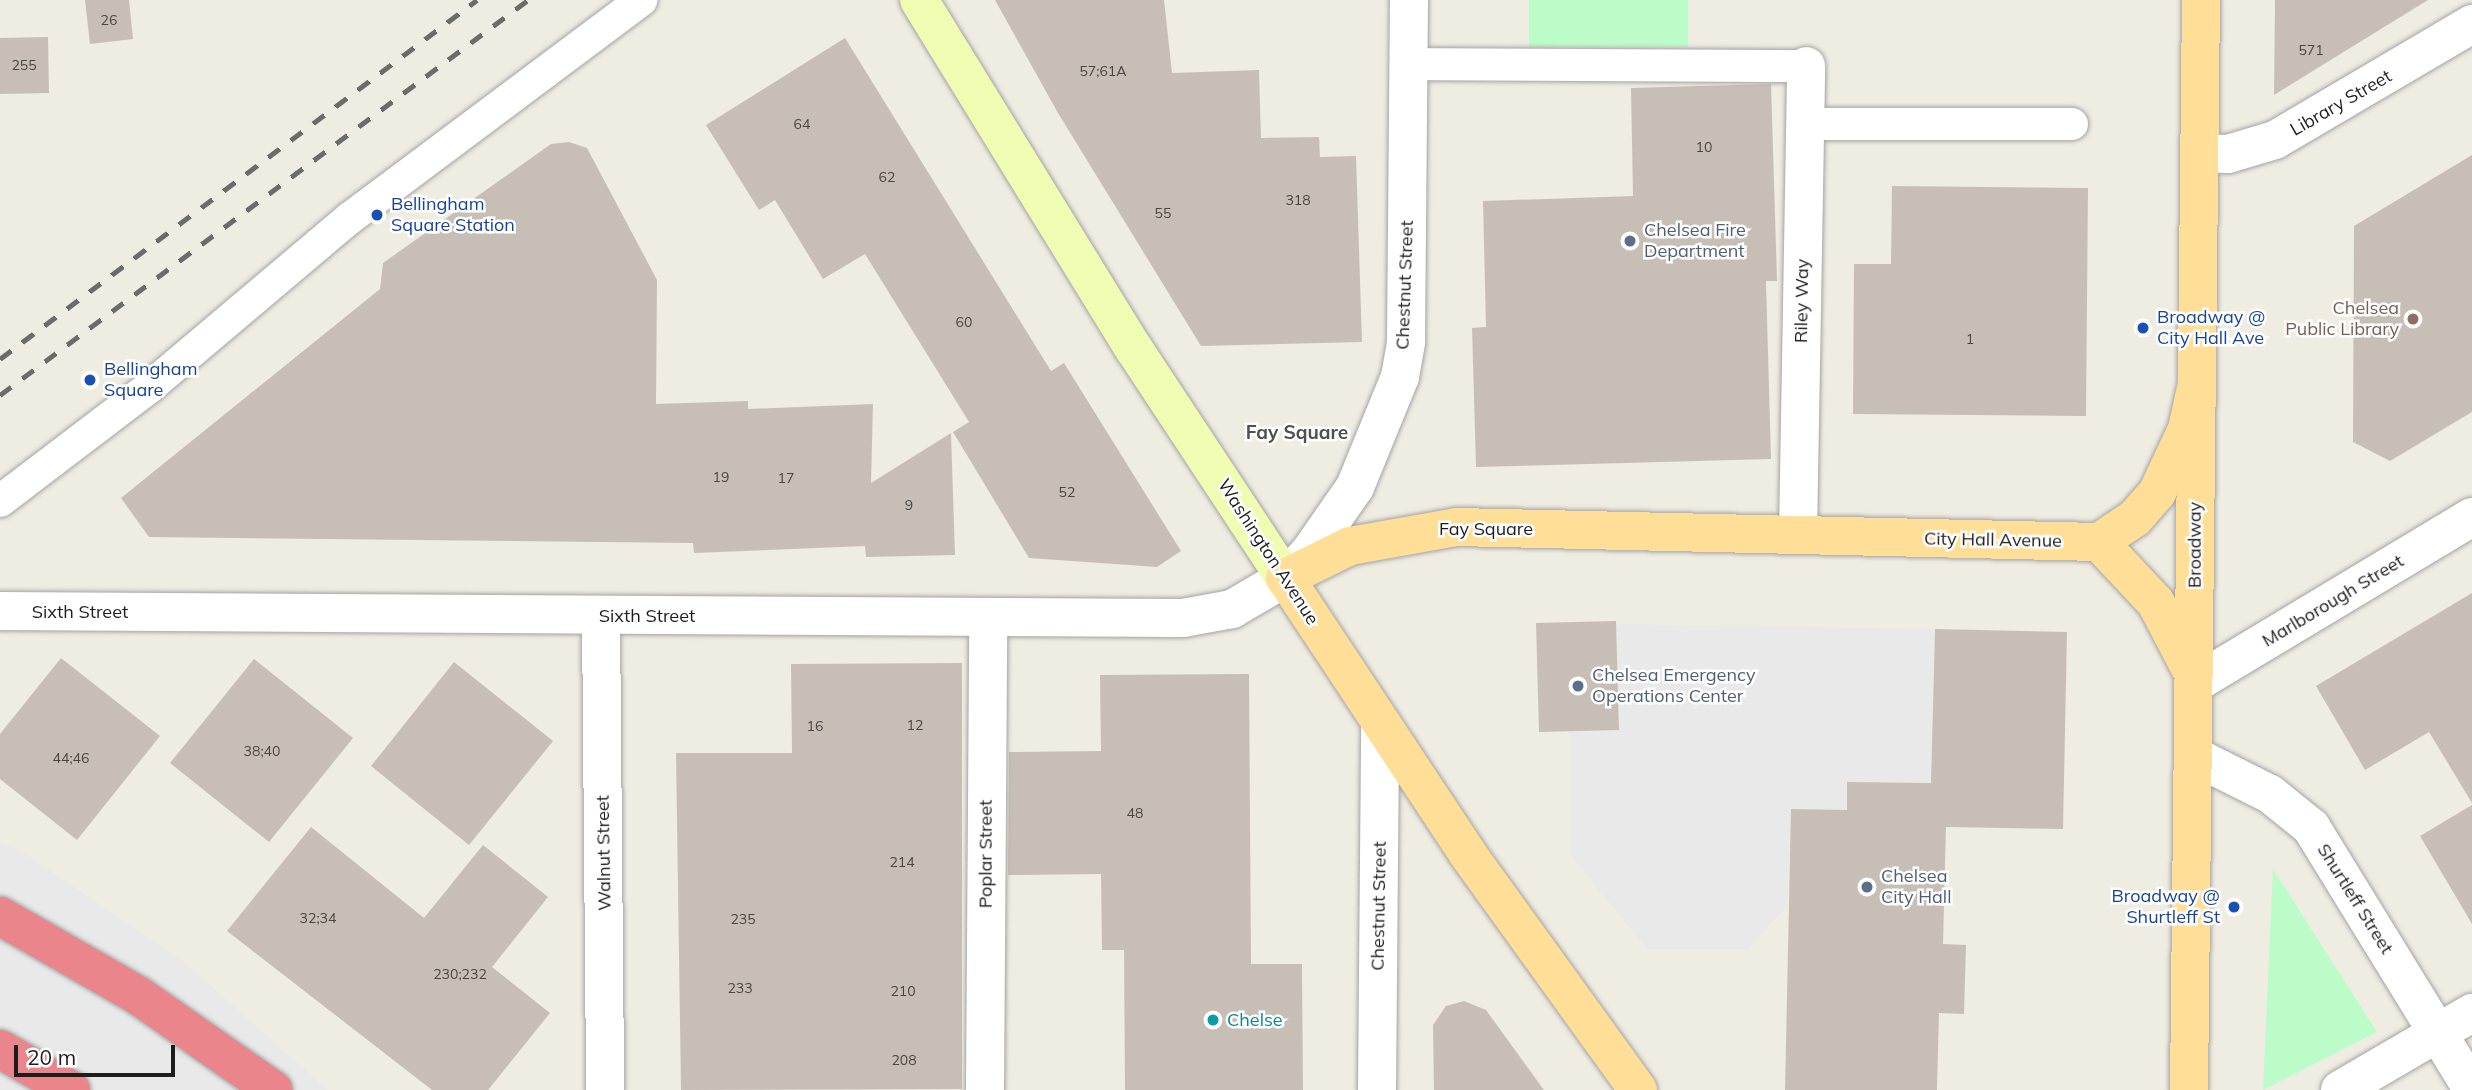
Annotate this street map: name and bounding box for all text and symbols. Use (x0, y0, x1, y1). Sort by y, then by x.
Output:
house number: 26 (101, 12, 117, 28)
house number: 571 (2298, 42, 2324, 58)
house number: 255 (11, 57, 37, 73)
house number: 57;61A (1079, 63, 1127, 79)
street label: Library Street (2287, 65, 2395, 141)
house number: 64 (794, 116, 810, 132)
house number: 10 (1696, 139, 1712, 155)
house number: 62 (879, 169, 895, 185)
house number: 318 (1285, 192, 1311, 208)
place label: Bellingham Square Station (391, 194, 515, 236)
house number: 55 (1155, 205, 1171, 221)
marker: Bellingham Square Station (369, 207, 385, 223)
street label: Chestnut Street (1392, 220, 1418, 350)
place label: Chelsea Fire Department (1644, 220, 1746, 262)
marker: Chelsea Fire Department (1622, 233, 1638, 249)
street label: Riley Way (1790, 259, 1814, 343)
place label: Chelsea Public Library (2285, 298, 2399, 340)
place label: Broadway @ City Hall Ave (2157, 307, 2265, 350)
marker: Chelsea Public Library (2405, 311, 2421, 327)
house number: 60 (956, 314, 972, 330)
marker: Broadway @ City Hall Ave (2135, 320, 2151, 336)
house number: 1 (1966, 331, 1974, 347)
place label: Bellingham Square (104, 359, 197, 402)
marker: Bellingham Square (82, 372, 98, 388)
district label: Fay Square (1246, 422, 1348, 444)
house number: 19 (713, 469, 729, 485)
house number: 17 (778, 470, 794, 486)
street label: Washington Avenue (1213, 475, 1323, 629)
house number: 52 (1059, 484, 1075, 500)
house number: 9 (905, 497, 913, 513)
street label: Broadway (2184, 502, 2206, 588)
street label: Fay Square (1439, 518, 1533, 540)
street label: City Hall Avenue (1924, 528, 2062, 552)
street label: Marlborough Street (2258, 550, 2408, 652)
street label: Sixth Street (32, 601, 128, 623)
street label: Sixth Street (599, 605, 695, 627)
place label: Chelsea Emergency Operations Center (1592, 665, 1755, 708)
marker: Chelsea Emergency Operations Center (1570, 678, 1586, 694)
house number: 12 (907, 717, 923, 733)
house number: 16 (807, 718, 823, 734)
house number: 38;40 (244, 743, 280, 759)
house number: 44;46 (53, 750, 89, 766)
street label: Walnut Street (592, 795, 616, 911)
street label: Poplar Street (975, 800, 997, 908)
house number: 48 (1127, 805, 1143, 821)
street label: Shurtleff Street (2312, 840, 2398, 958)
street label: Chestnut Street (1367, 841, 1391, 971)
house number: 214 (889, 854, 915, 870)
place label: Chelsea City Hall (1881, 866, 1951, 908)
marker: Chelsea City Hall (1859, 879, 1875, 895)
place label: Broadway @ Shurtleff St (2112, 886, 2220, 928)
marker: Broadway @ Shurtleff St (2226, 899, 2242, 915)
house number: 32;34 (300, 910, 336, 926)
house number: 235 (730, 911, 756, 927)
house number: 230;232 (433, 966, 487, 982)
house number: 233 (727, 980, 753, 996)
house number: 210 (890, 983, 916, 999)
place label: Chelse (1227, 1009, 1283, 1031)
marker: Chelse (1205, 1012, 1221, 1028)
scale bar (18, 1030, 178, 1074)
text: 20 m (27, 1044, 76, 1070)
house number: 208 (891, 1052, 917, 1068)

